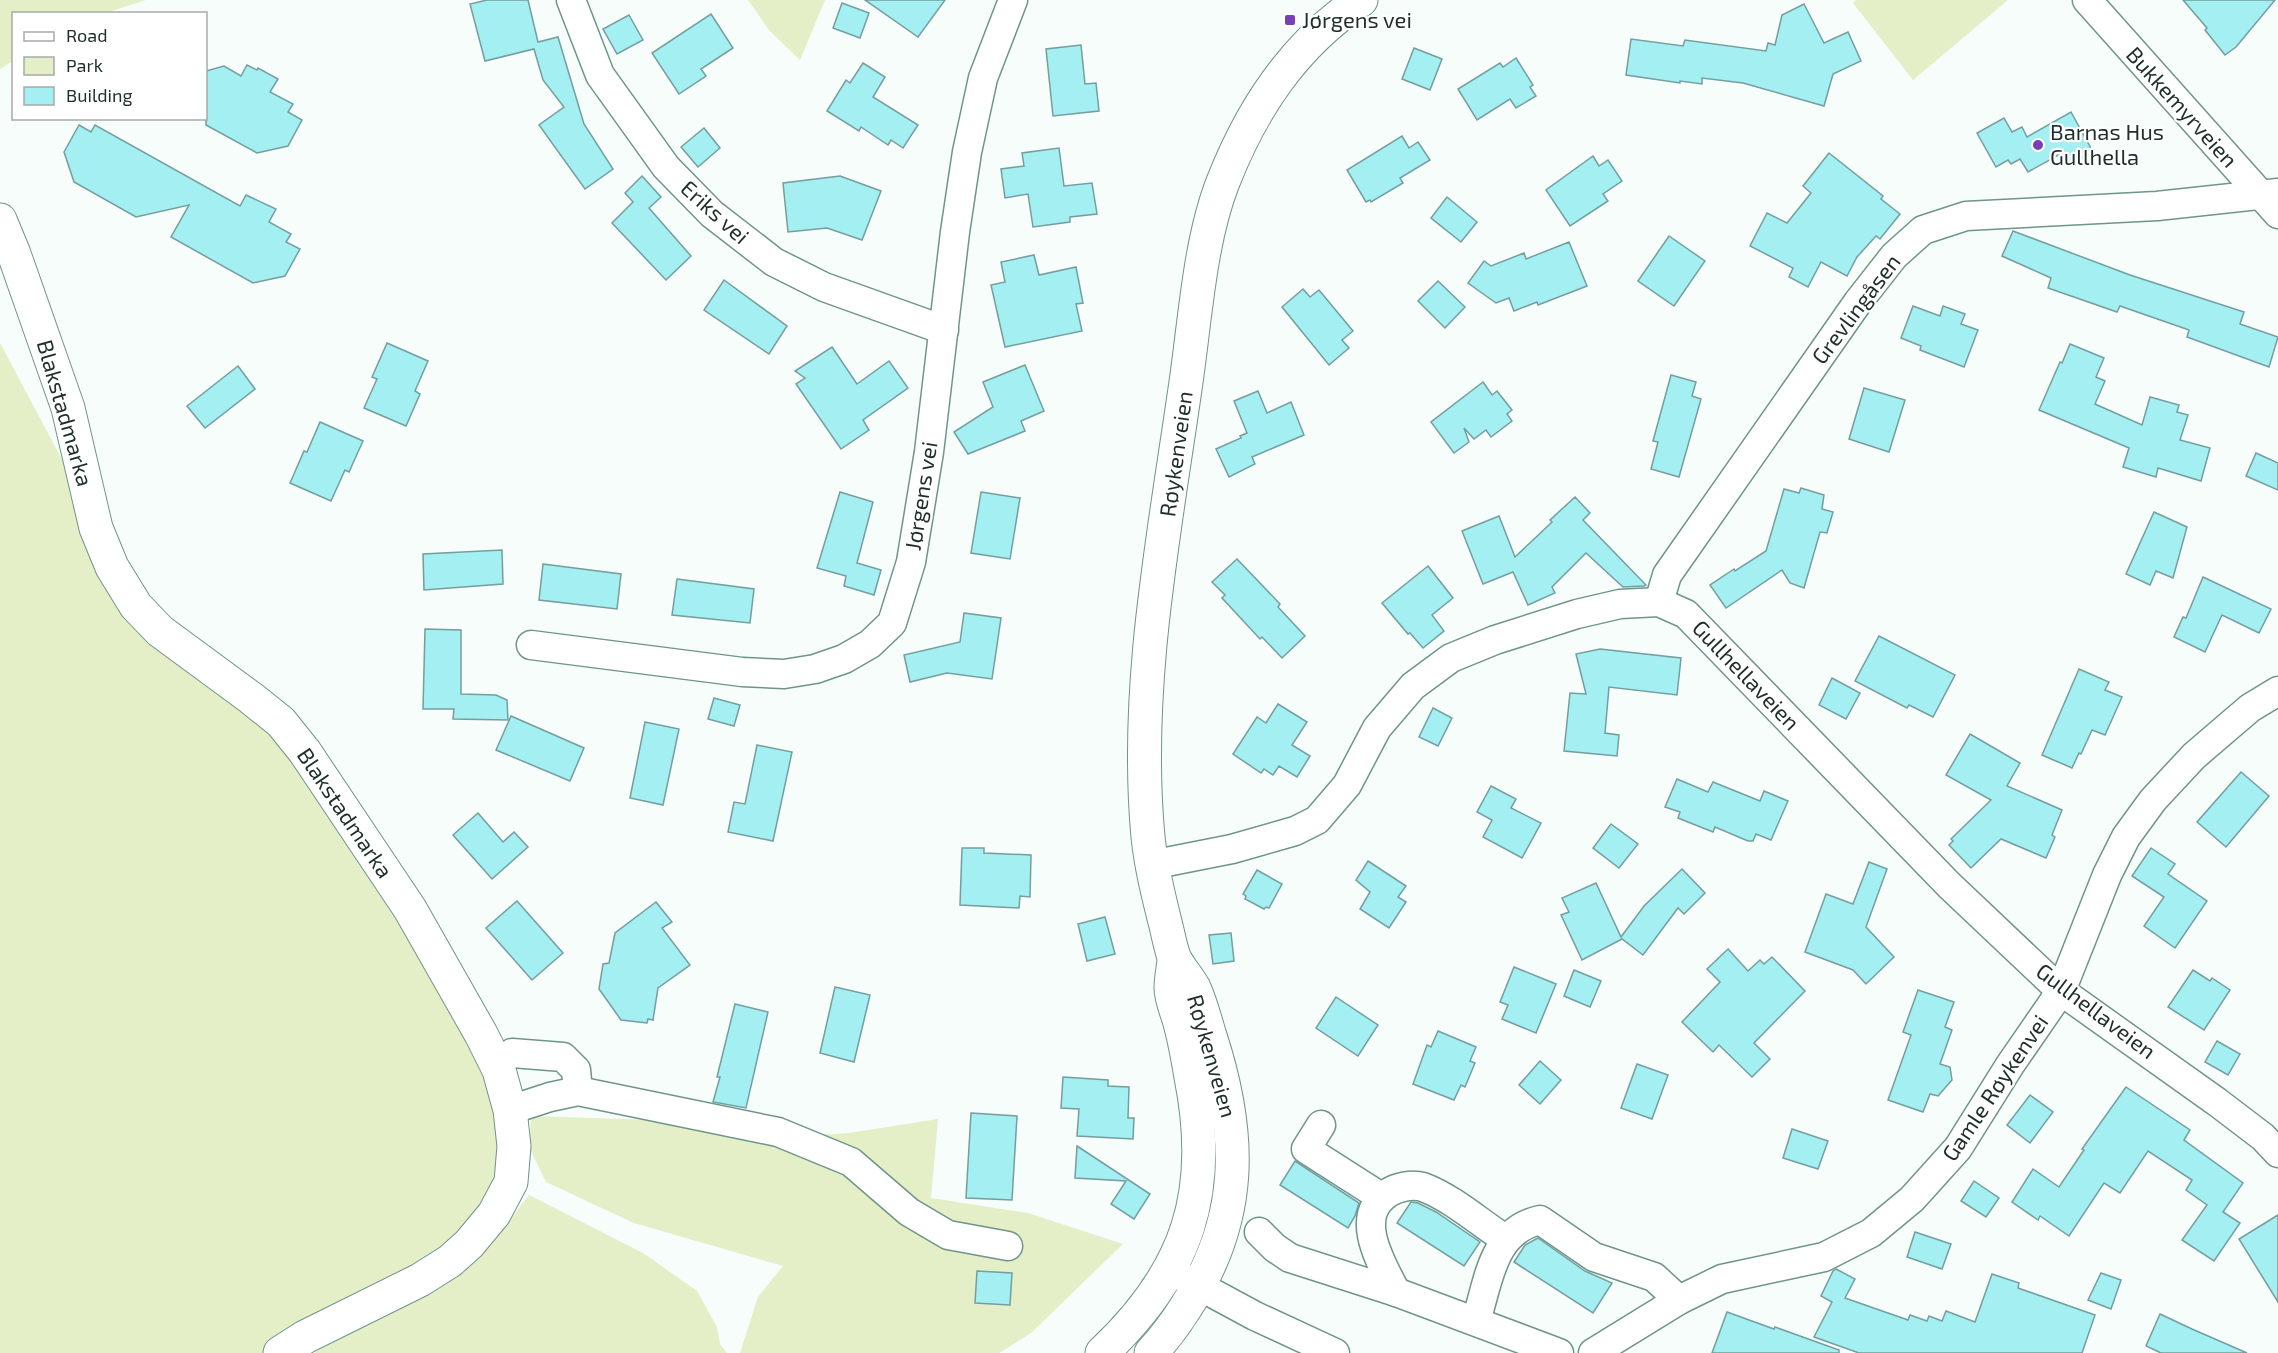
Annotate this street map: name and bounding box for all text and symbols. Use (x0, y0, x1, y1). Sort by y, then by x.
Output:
place label: Jørgens vei (1302, 6, 1412, 32)
legend (12, 12, 207, 120)
marker: Jørgens vei (1283, 13, 1297, 27)
text: Road (66, 24, 107, 46)
street label: Bukkemyrveien (2122, 41, 2244, 172)
text: Park (66, 54, 103, 76)
text: Building (66, 84, 133, 106)
place label: Barnas Hus Gullhella (2050, 118, 2164, 169)
marker: Barnas Hus Gullhella (2031, 138, 2045, 152)
street label: Eriks vei (676, 174, 755, 248)
street label: Grevlingåsen (1806, 248, 1905, 368)
street label: Blakstadmarka (33, 336, 99, 489)
street label: Røykenveien (1153, 389, 1197, 518)
street label: Jørgens vei (899, 440, 941, 552)
street label: Gullhellaveien (1688, 614, 1806, 735)
street label: Blakstadmarka (293, 743, 399, 882)
street label: Gullhellaveien (2032, 957, 2161, 1063)
street label: Røykenveien (1183, 991, 1243, 1120)
street label: Gamle Røykenvei (1936, 1010, 2053, 1165)

